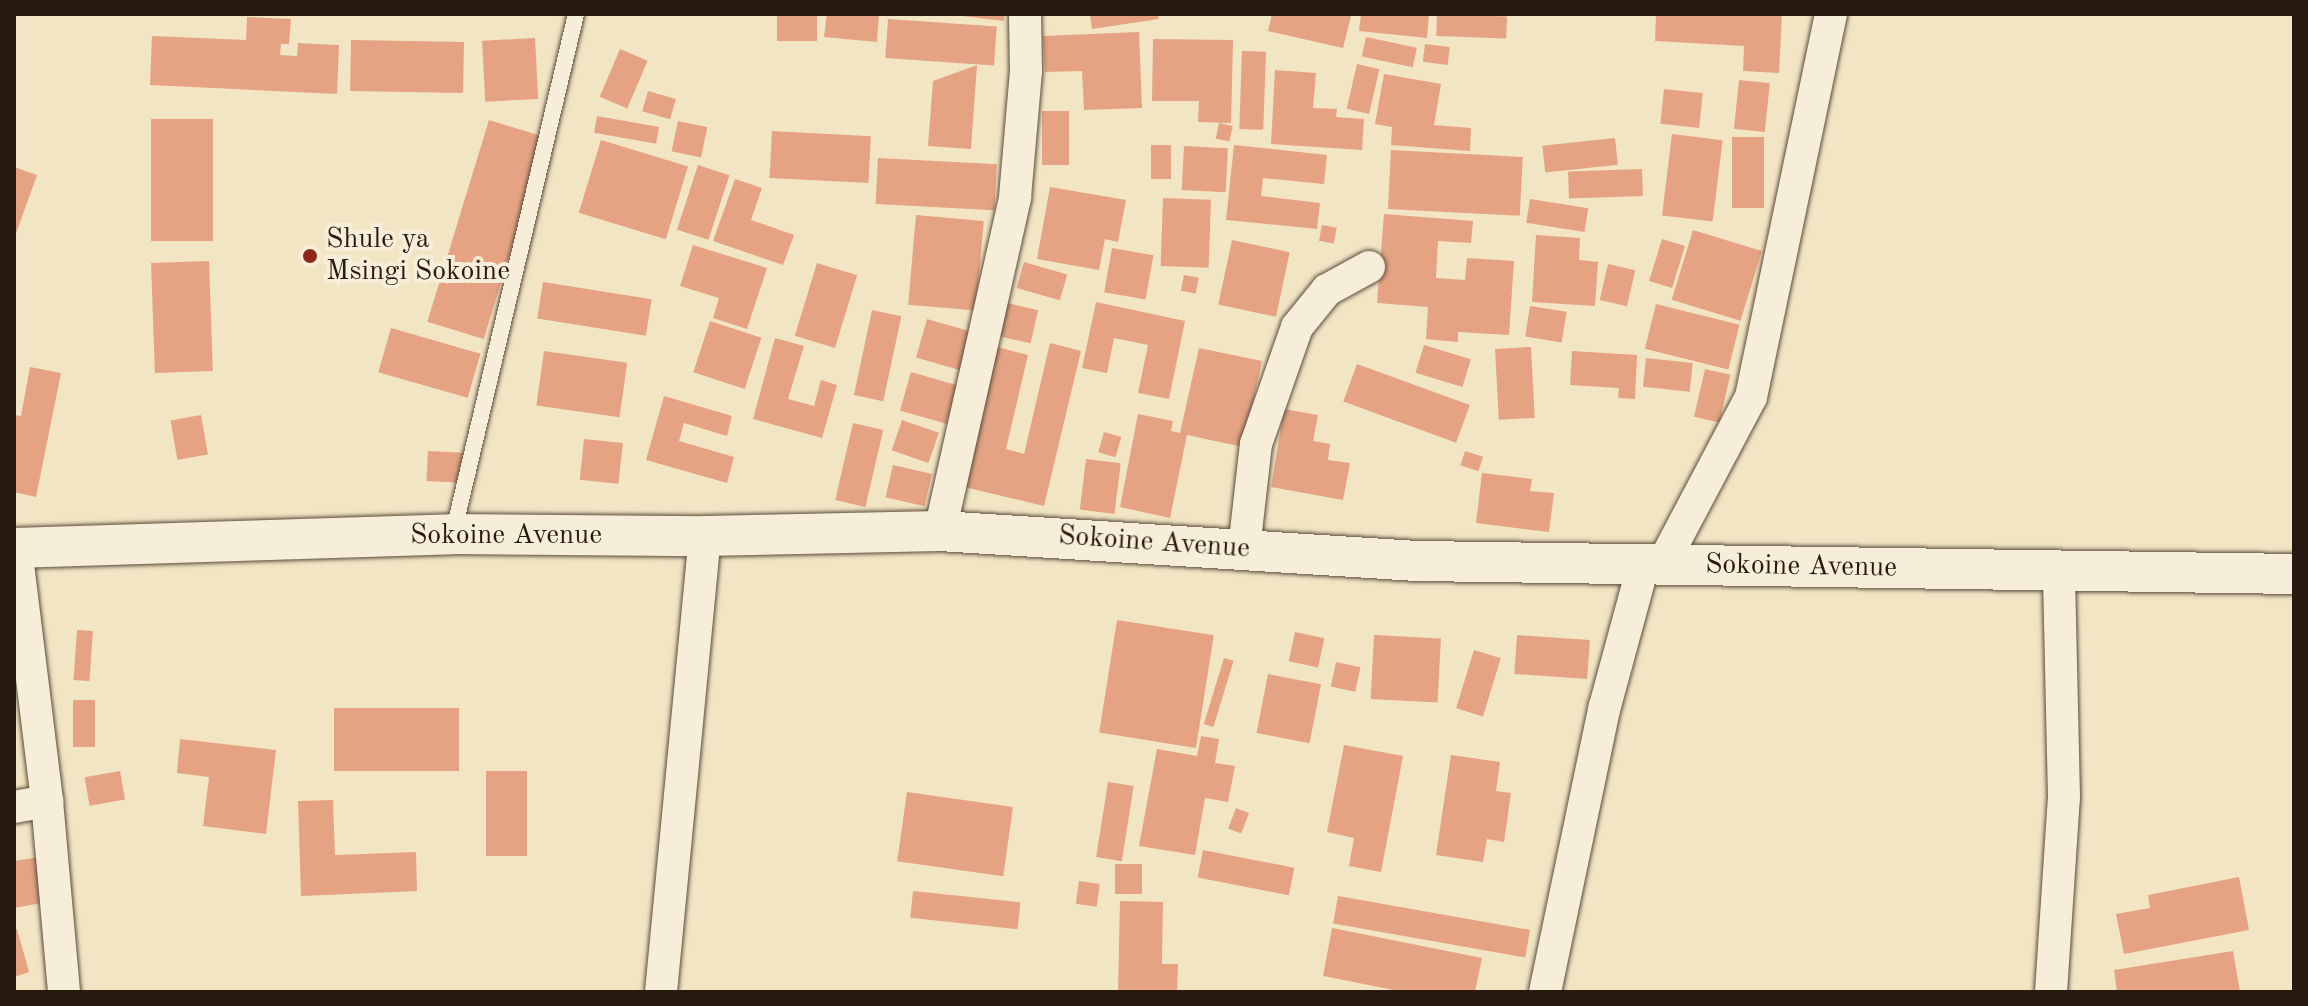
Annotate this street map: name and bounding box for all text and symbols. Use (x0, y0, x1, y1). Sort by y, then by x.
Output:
place label: Shule ya Msingi Sokoine (326, 223, 510, 289)
marker: Shule ya Msingi Sokoine (301, 247, 319, 265)
street label: Sokoine Avenue (410, 519, 602, 553)
street label: Sokoine Avenue (1057, 520, 1251, 566)
street label: Sokoine Avenue (1705, 549, 1897, 585)

